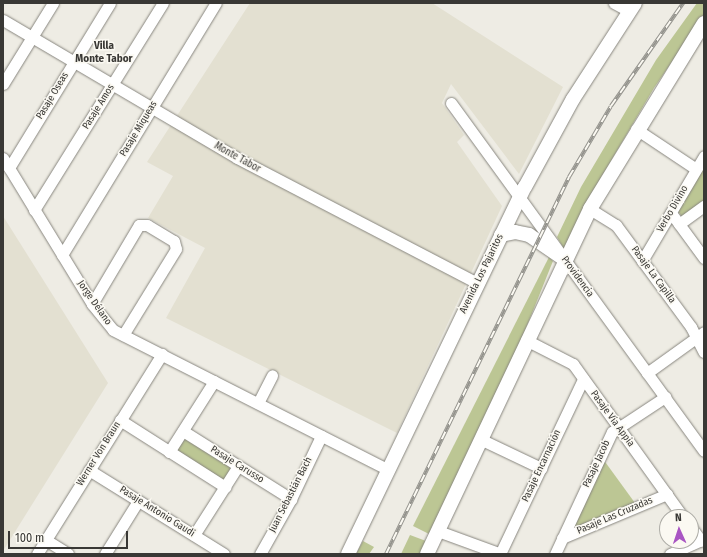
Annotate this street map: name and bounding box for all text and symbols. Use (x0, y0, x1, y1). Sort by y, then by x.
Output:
district label: Villa Monte Tabor (75, 40, 133, 66)
street label: Pasaje Oseas (34, 70, 72, 122)
street label: Pasaje Amos (80, 82, 118, 132)
street label: Pasaje Miqueas (118, 99, 160, 159)
street label: Monte Tabor (212, 140, 262, 176)
street label: Verbo Divino (655, 183, 691, 235)
street label: Avenida Los Pajaritos (458, 232, 506, 316)
street label: Pasaje La Capilla (628, 244, 678, 306)
street label: Providencia (558, 254, 596, 300)
street label: Jorge Délano (74, 278, 114, 328)
street label: Pasaje Vía Appia (588, 389, 636, 449)
street label: Werner Von Braun (74, 420, 124, 488)
street label: Pasaje Encarnación (520, 428, 564, 504)
street label: Pasaje Jacob (581, 439, 613, 489)
street label: Pasaje Carusso (208, 444, 266, 486)
street label: Juan Sebastián Bach (267, 455, 315, 535)
street label: Pasaje Antonio Gaudí (117, 484, 197, 540)
street label: Pasaje Las Cruzadas (575, 495, 655, 537)
north arrow (659, 509, 699, 549)
text: N (675, 511, 682, 524)
scale bar (10, 523, 130, 549)
text: 100 m (15, 531, 44, 545)

